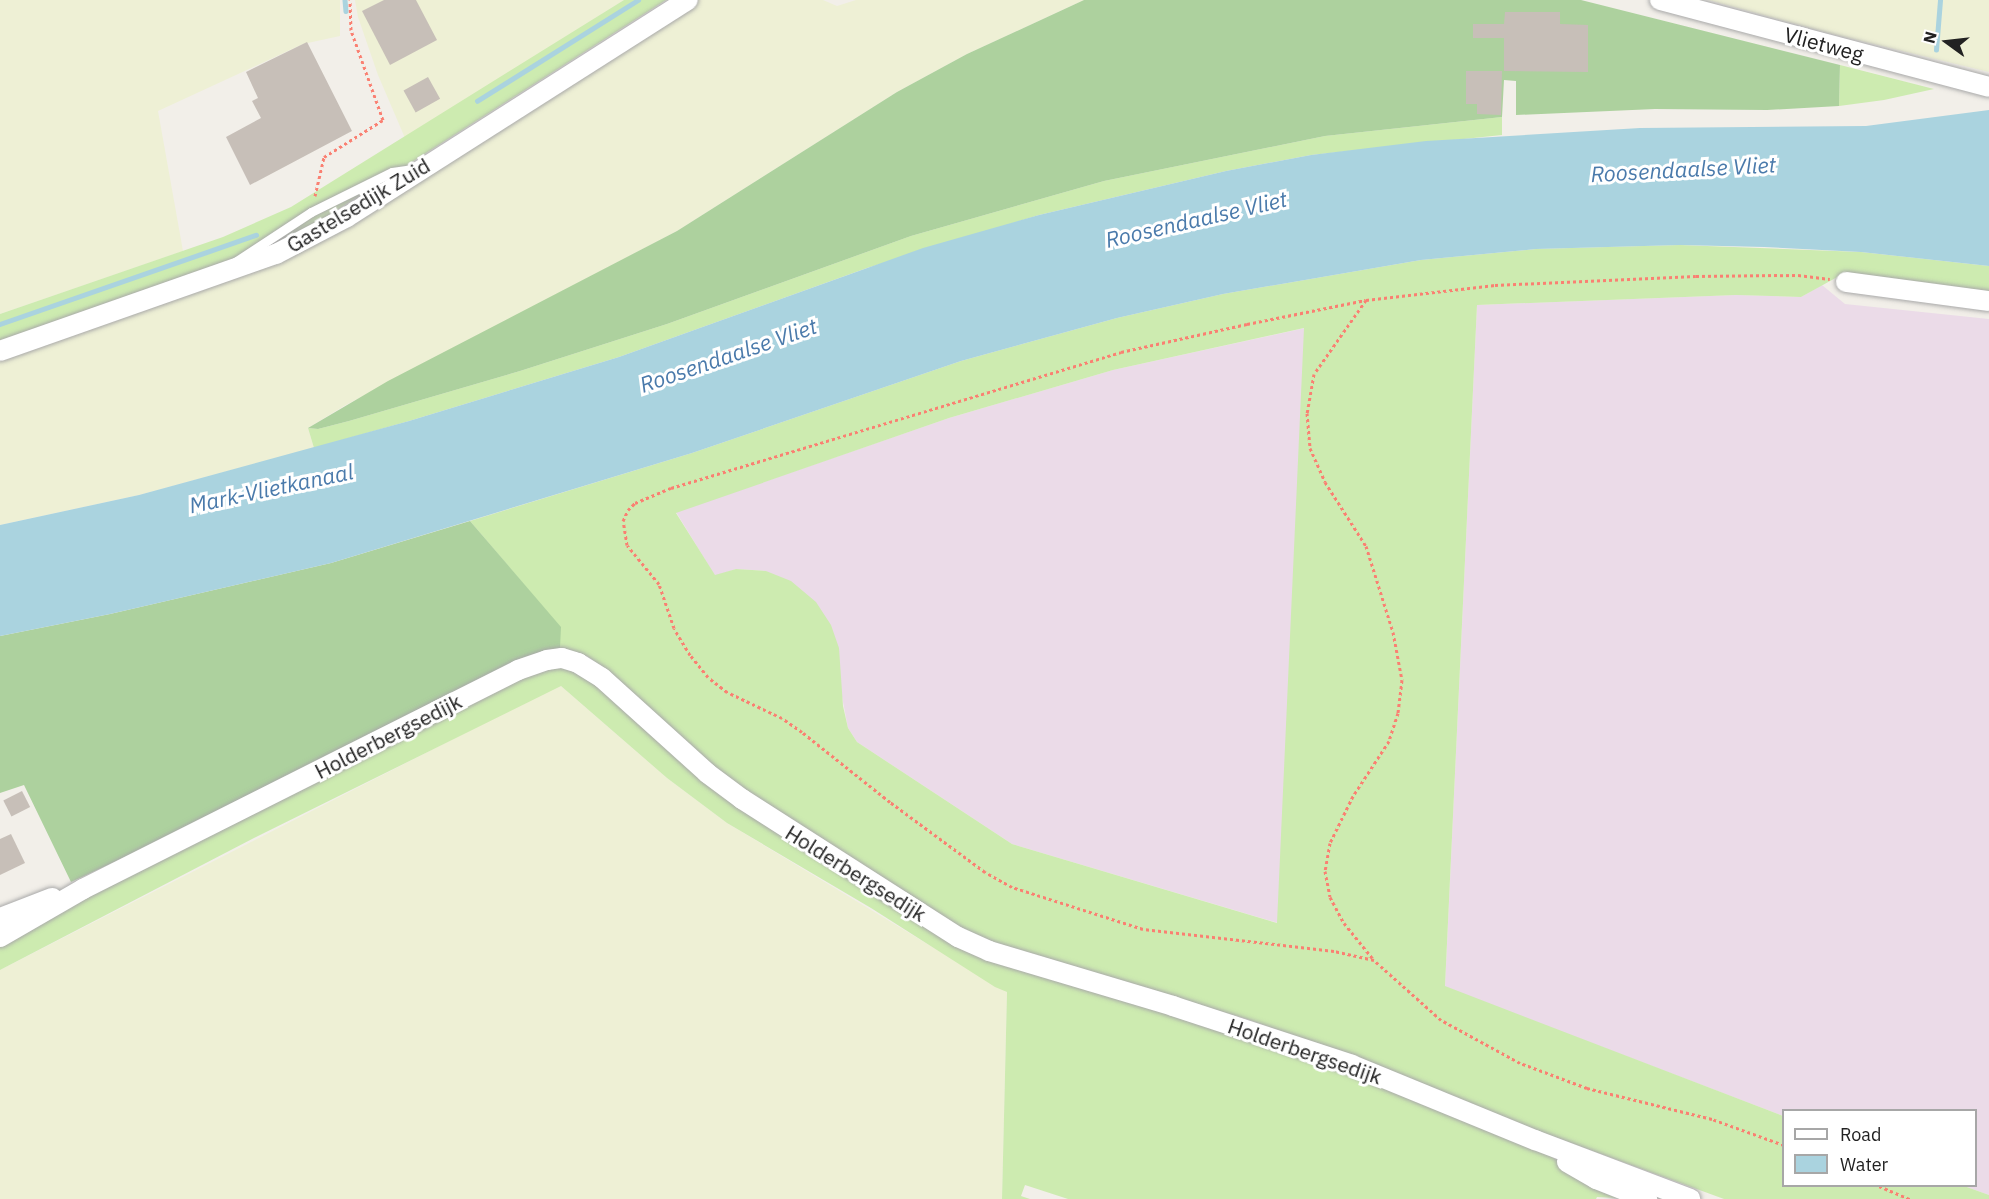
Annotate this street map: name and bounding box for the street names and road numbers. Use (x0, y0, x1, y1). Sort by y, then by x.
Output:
street label: Vlietweg (1781, 21, 1867, 67)
street label: Gastelsedijk Zuid (282, 152, 434, 258)
street label: Holderbergsedijk (310, 688, 466, 784)
street label: Holderbergsedijk (781, 820, 931, 926)
street label: Holderbergsedijk (1225, 1013, 1385, 1089)

